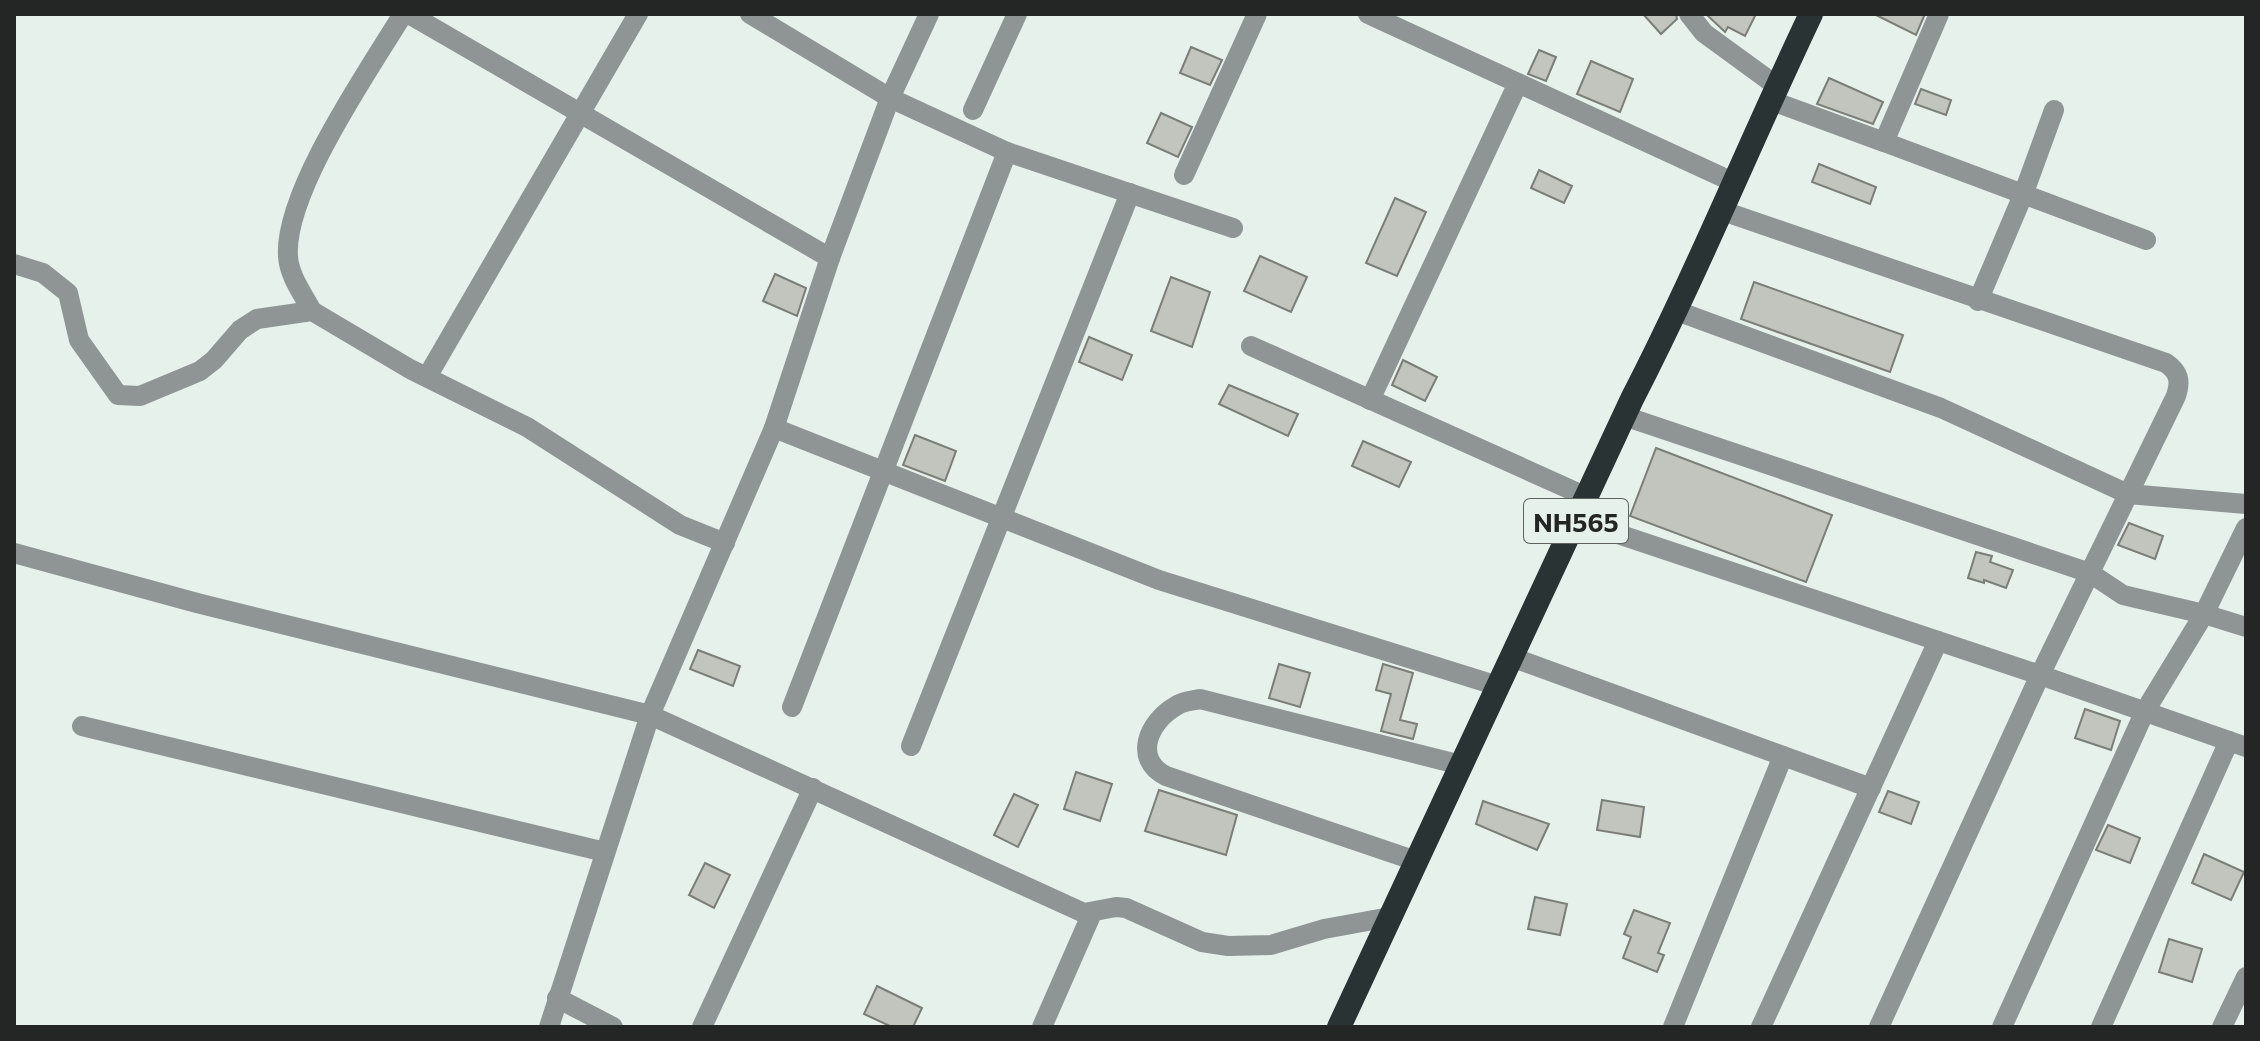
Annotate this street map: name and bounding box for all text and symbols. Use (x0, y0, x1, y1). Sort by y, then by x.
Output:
road number: NH565 (1524, 499, 1628, 543)

